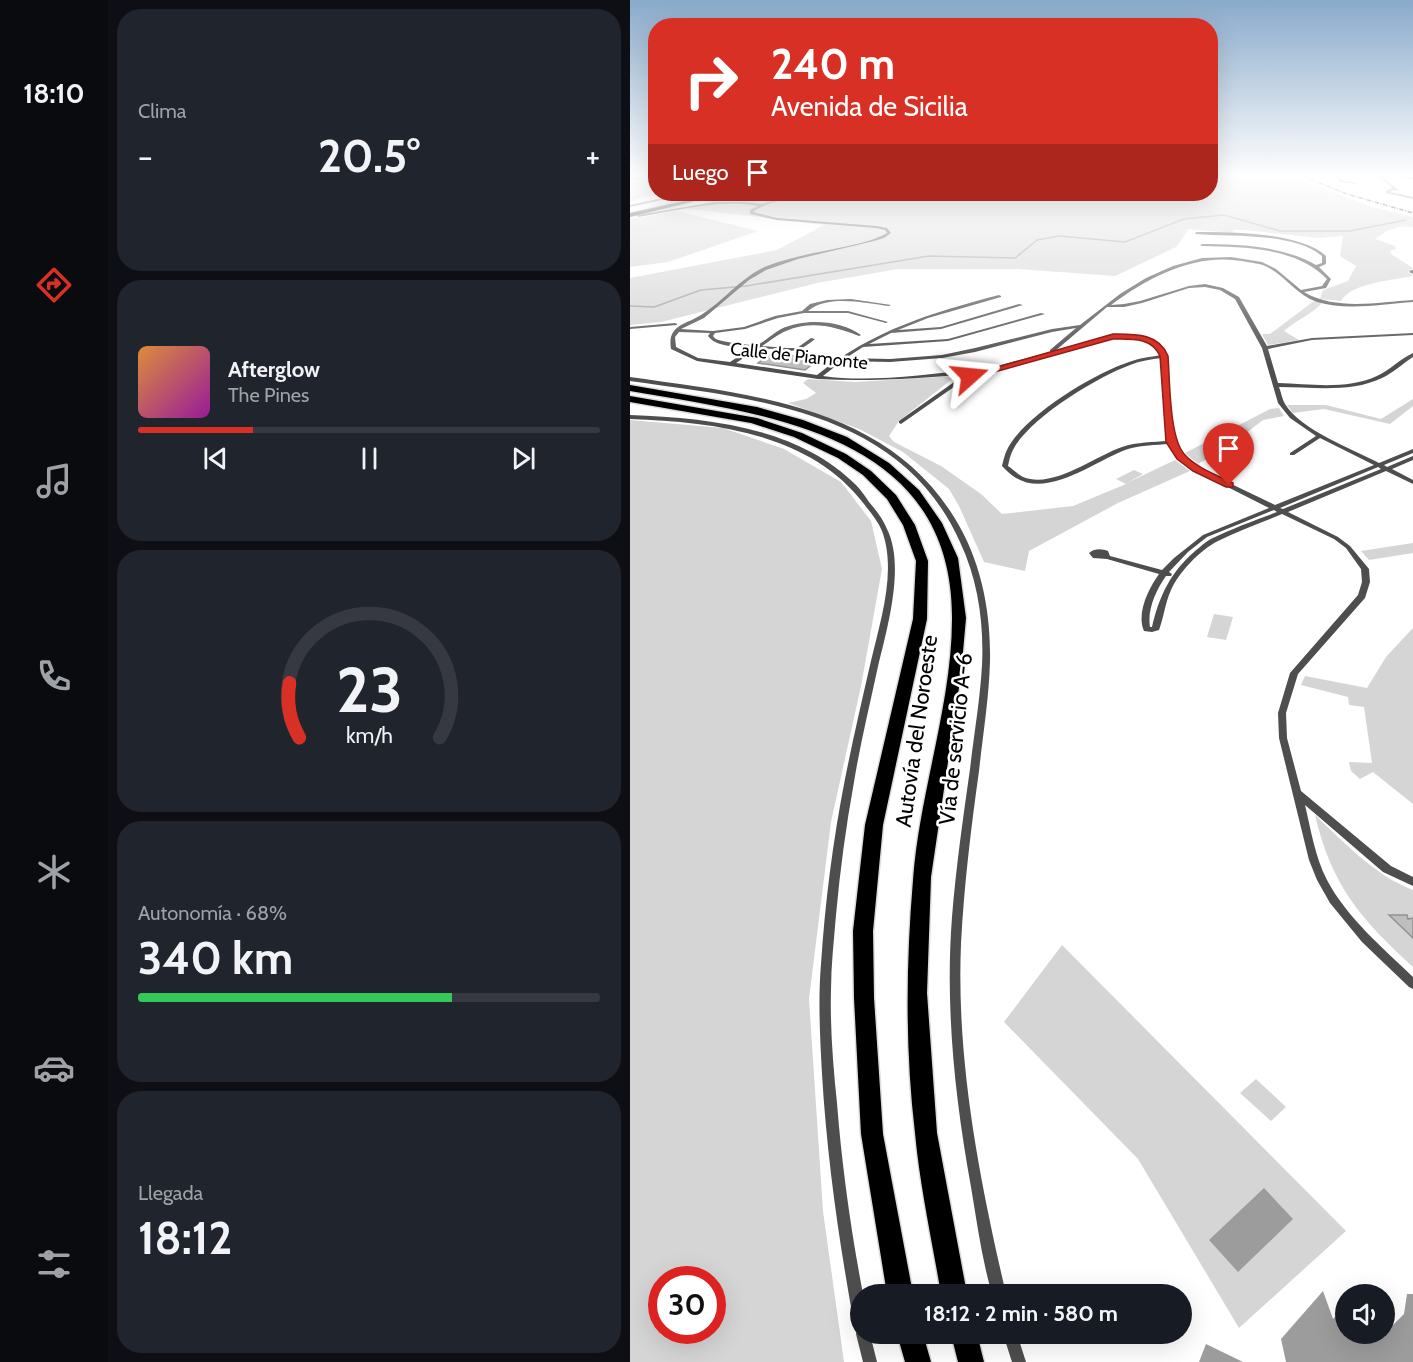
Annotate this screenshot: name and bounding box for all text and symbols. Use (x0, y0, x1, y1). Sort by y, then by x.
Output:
text: 240 m (771, 38, 895, 90)
icon: right (672, 42, 750, 120)
text: 18:10 (23, 77, 85, 110)
text: Avenida de Sicilia (771, 90, 968, 123)
text: Clima (138, 99, 186, 123)
text: 20.5° (318, 129, 420, 183)
text: − (138, 136, 153, 176)
text: + (585, 136, 600, 176)
icon: arrive (741, 156, 774, 189)
text: Luego (672, 159, 729, 186)
icon: directions (33, 264, 75, 306)
street label: Calle de Piamonte (729, 338, 869, 374)
position arrow (938, 344, 1002, 408)
text: Afterglow (228, 356, 320, 383)
text: The Pines (228, 383, 309, 407)
pin (1203, 423, 1254, 485)
icon: arrive (1212, 432, 1245, 465)
icon: previous (199, 442, 232, 475)
icon: pause (353, 442, 386, 475)
icon: next (507, 442, 540, 475)
icon: music (33, 460, 75, 502)
street label: Autovía del Noroeste (890, 633, 943, 829)
text: 23 (336, 652, 402, 728)
street label: Vía de servicio A-6 (933, 652, 978, 826)
icon: phone (33, 655, 75, 697)
text: km/h (346, 722, 392, 748)
icon: climate (33, 851, 75, 893)
text: Autonomía · 68% (138, 901, 287, 925)
text: 340 km (138, 931, 293, 985)
icon: car (33, 1047, 75, 1089)
text: Llegada (138, 1181, 203, 1205)
text: 18:12 (138, 1211, 232, 1265)
icon: filters (33, 1243, 75, 1285)
speed limit sign: 30 (648, 1266, 726, 1344)
map controls (1335, 1284, 1395, 1344)
button: sound (1335, 1284, 1395, 1344)
text: 18:12 · 2 min · 580 m (924, 1300, 1118, 1327)

